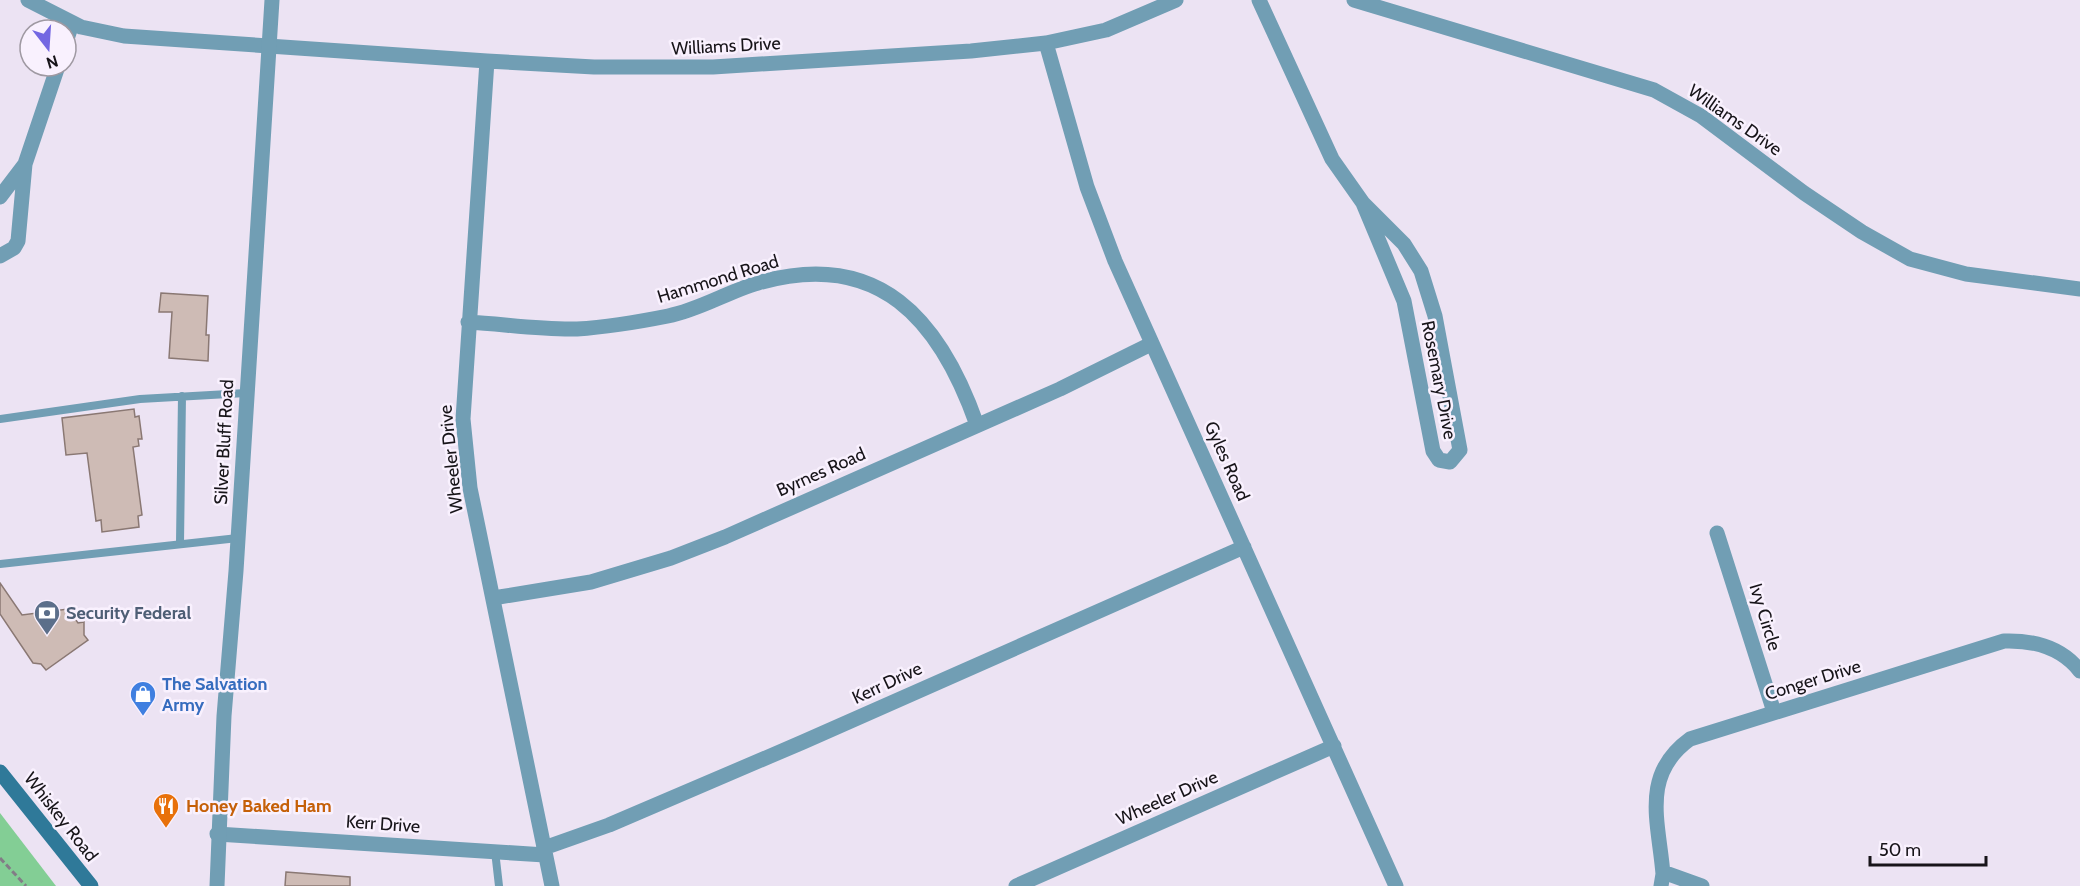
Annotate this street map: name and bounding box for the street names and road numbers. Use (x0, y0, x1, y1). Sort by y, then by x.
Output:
street label: Williams Drive (671, 32, 781, 60)
street label: Williams Drive (1684, 80, 1786, 160)
street label: Hammond Road (655, 250, 781, 308)
street label: Rosemary Drive (1417, 319, 1461, 441)
street label: Silver Bluff Road (210, 379, 238, 505)
street label: Wheeler Drive (434, 404, 468, 514)
street label: Gyles Road (1200, 418, 1254, 504)
street label: Byrnes Road (773, 443, 869, 501)
street label: Ivy Circle (1744, 581, 1786, 653)
street label: Conger Drive (1762, 655, 1864, 705)
street label: Kerr Drive (849, 657, 925, 709)
street label: Wheeler Drive (1113, 766, 1221, 830)
street label: Whiskey Road (19, 768, 103, 866)
street label: Kerr Drive (345, 810, 421, 838)

